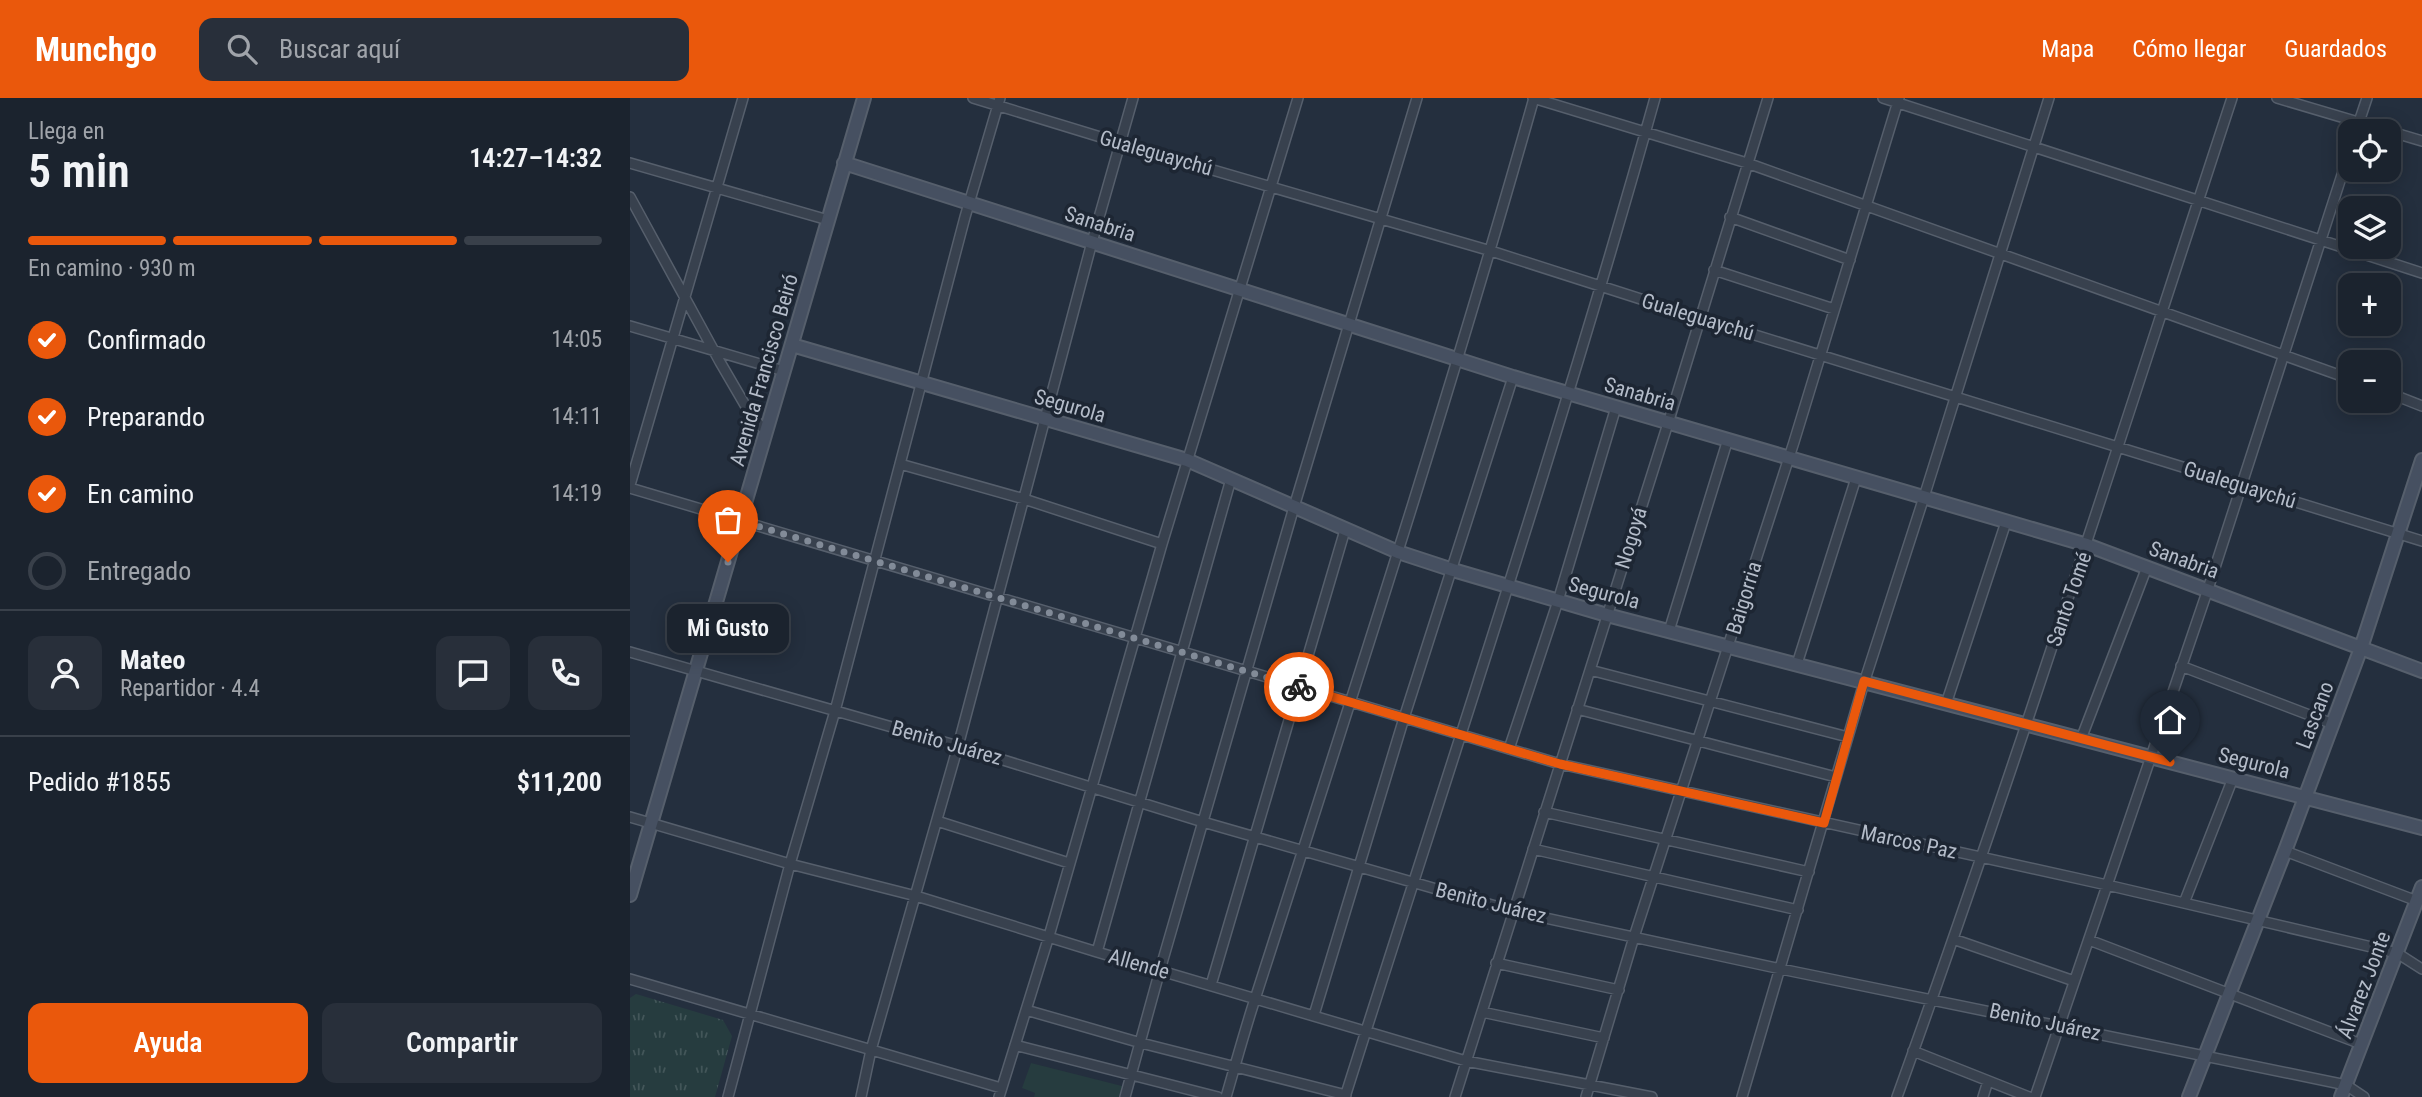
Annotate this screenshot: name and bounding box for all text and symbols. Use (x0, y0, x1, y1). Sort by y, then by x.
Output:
search box (199, 18, 689, 81)
text: Munchgo (35, 30, 157, 69)
icon: search (223, 30, 261, 68)
text: Buscar aquí (279, 34, 400, 64)
text: Mapa (2041, 35, 2094, 63)
text: Cómo llegar (2132, 35, 2246, 63)
text: Guardados (2284, 35, 2387, 63)
text: Llega en (28, 118, 105, 145)
map controls (2338, 119, 2401, 413)
button: locate (2338, 119, 2401, 182)
street label: Gualeguaychú (1097, 125, 1215, 181)
text: 14:27–14:32 (469, 143, 602, 173)
text: 5 min (28, 144, 130, 198)
button: layers (2338, 196, 2401, 259)
street label: Sanabria (1062, 201, 1138, 247)
text: En camino · 930 m (28, 255, 196, 282)
street label: Avenida Francisco Beiró (725, 271, 803, 469)
button: + (2338, 273, 2401, 336)
street label: Gualeguaychú (1639, 289, 1757, 345)
icon: check (28, 321, 66, 359)
text: Confirmado (87, 325, 206, 355)
text: 14:05 (551, 326, 602, 353)
button: − (2338, 350, 2401, 413)
street label: Sanabria (1602, 372, 1678, 416)
street label: Segurola (1032, 384, 1108, 428)
icon: check (28, 398, 66, 436)
text: Preparando (87, 402, 205, 432)
text: 14:11 (551, 403, 602, 430)
street label: Gualeguaychú (2181, 457, 2299, 513)
icon: check (28, 475, 66, 513)
text: En camino (87, 479, 194, 509)
text: 14:19 (551, 480, 602, 507)
pin (698, 490, 758, 562)
icon: bag (709, 501, 747, 539)
street label: Nogoyá (1610, 504, 1652, 572)
street label: Sanabria (2146, 536, 2222, 584)
street label: Santo Tomé (2042, 549, 2096, 649)
text: Entregado (87, 556, 191, 586)
street label: Baigorria (1722, 559, 1766, 637)
street label: Segurola (1566, 572, 1642, 614)
callout: Mi Gusto (667, 604, 789, 653)
text: Mi Gusto (687, 615, 769, 642)
button: person (28, 636, 102, 710)
button: chat (436, 636, 510, 710)
button: phone (528, 636, 602, 710)
text: Mateo (120, 645, 185, 675)
courier (1264, 652, 1334, 722)
icon: bike (1280, 668, 1318, 706)
text: Repartidor · 4.4 (120, 675, 260, 702)
street label: Lascano (2291, 678, 2339, 752)
pin (2140, 690, 2200, 762)
icon: home (2151, 701, 2189, 739)
street label: Benito Juárez (889, 716, 1005, 770)
street label: Segurola (2216, 743, 2292, 783)
text: Pedido #1855 (28, 767, 171, 797)
text: $11,200 (517, 767, 602, 797)
street label: Marcos Paz (1859, 820, 1959, 864)
street label: Benito Juárez (1433, 878, 1549, 928)
street label: Álvarez Jonte (2333, 928, 2395, 1042)
street label: Allende (1106, 944, 1172, 984)
street label: Benito Juárez (1987, 998, 2103, 1046)
button: Ayuda (28, 1003, 308, 1083)
button: Compartir (322, 1003, 602, 1083)

